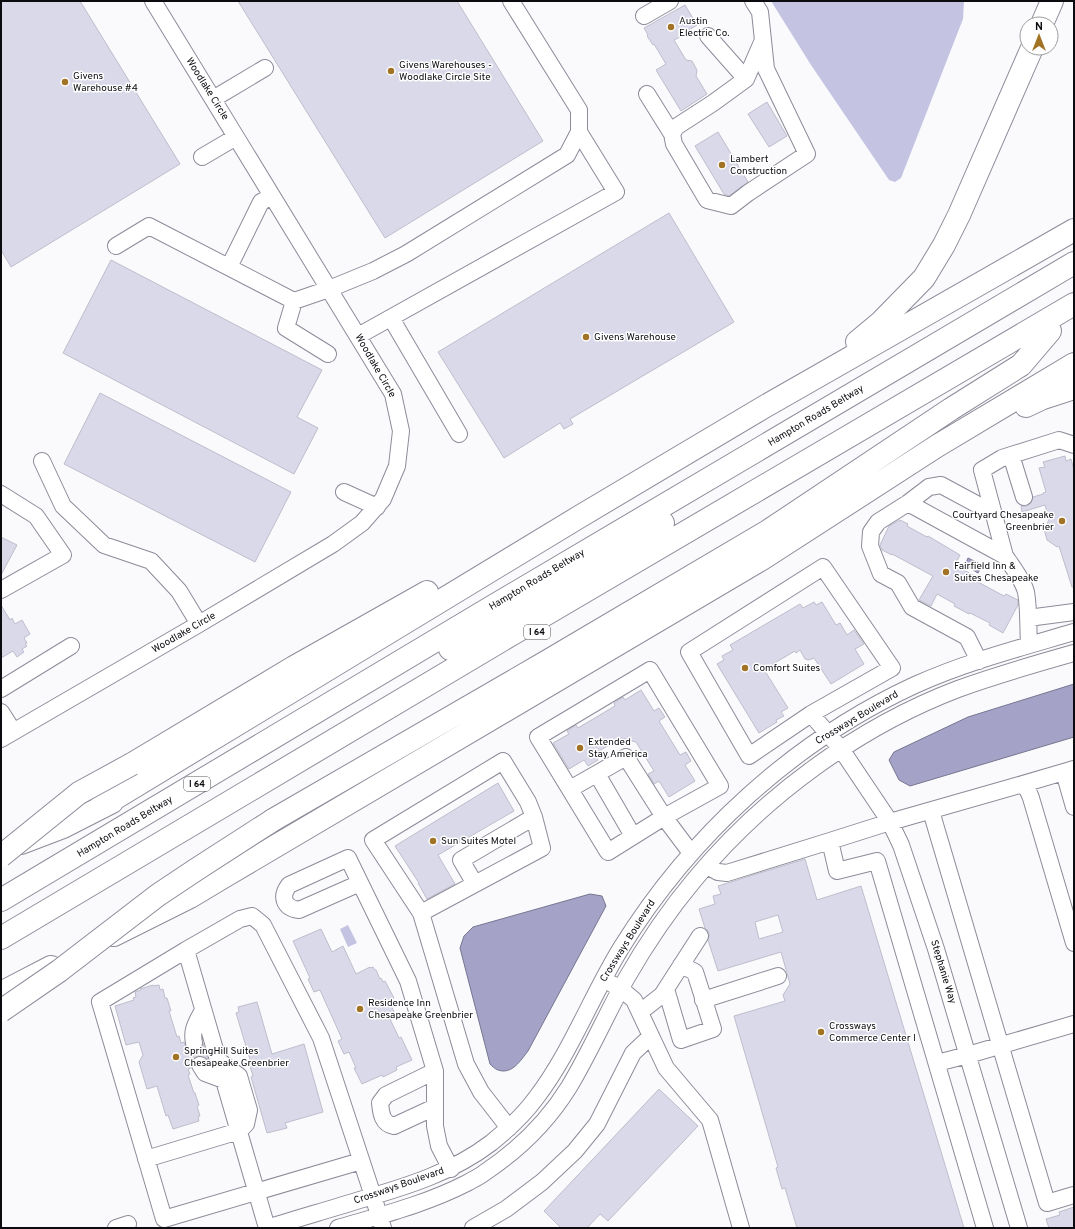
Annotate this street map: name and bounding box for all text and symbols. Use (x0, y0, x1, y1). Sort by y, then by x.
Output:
place label: Austin Electric Co. (679, 15, 729, 40)
north arrow (1019, 16, 1059, 56)
text: N (1035, 20, 1043, 34)
marker: Austin Electric Co. (666, 22, 676, 32)
street label: Woodlake Circle (183, 55, 231, 123)
place label: Givens Warehouses - Woodlake Circle Site (399, 59, 492, 84)
marker: Givens Warehouses - Woodlake Circle Site (386, 66, 396, 76)
place label: Givens Warehouse #4 (73, 70, 138, 95)
marker: Givens Warehouse #4 (60, 77, 70, 87)
place label: Lambert Construction (730, 153, 787, 178)
marker: Lambert Construction (717, 160, 727, 170)
place label: Givens Warehouse (594, 331, 676, 344)
street label: Woodlake Circle (351, 332, 399, 400)
marker: Givens Warehouse (581, 332, 591, 342)
street label: Hampton Roads Beltway (766, 382, 866, 450)
place label: Courtyard Chesapeake Greenbrier (952, 509, 1054, 534)
marker: Courtyard Chesapeake Greenbrier (1057, 516, 1067, 526)
street label: Hampton Roads Beltway (487, 546, 587, 614)
place label: Fairfield Inn & Suites Chesapeake (954, 560, 1038, 585)
marker: Fairfield Inn & Suites Chesapeake (941, 567, 951, 577)
street label: Woodlake Circle (150, 609, 218, 657)
road number: I 64 (524, 625, 550, 639)
place label: Comfort Suites (753, 662, 820, 675)
marker: Comfort Suites (740, 663, 750, 673)
street label: Crossways Boulevard (813, 688, 901, 748)
place label: Extended Stay America (588, 736, 647, 761)
marker: Extended Stay America (575, 743, 585, 753)
road number: I 64 (184, 777, 210, 791)
street label: Hampton Roads Beltway (75, 793, 175, 861)
place label: Sun Suites Motel (441, 835, 516, 848)
marker: Sun Suites Motel (428, 836, 438, 846)
street label: Crossways Boulevard (597, 897, 659, 985)
street label: Stephanie Way (927, 938, 959, 1006)
place label: Residence Inn Chesapeake Greenbrier (368, 997, 473, 1022)
marker: Residence Inn Chesapeake Greenbrier (355, 1004, 365, 1014)
place label: Crossways Commerce Center I (829, 1020, 916, 1045)
marker: Crossways Commerce Center I (816, 1027, 826, 1037)
place label: SpringHill Suites Chesapeake Greenbrier (184, 1045, 289, 1070)
marker: SpringHill Suites Chesapeake Greenbrier (171, 1052, 181, 1062)
street label: Crossways Boulevard (352, 1164, 446, 1208)

